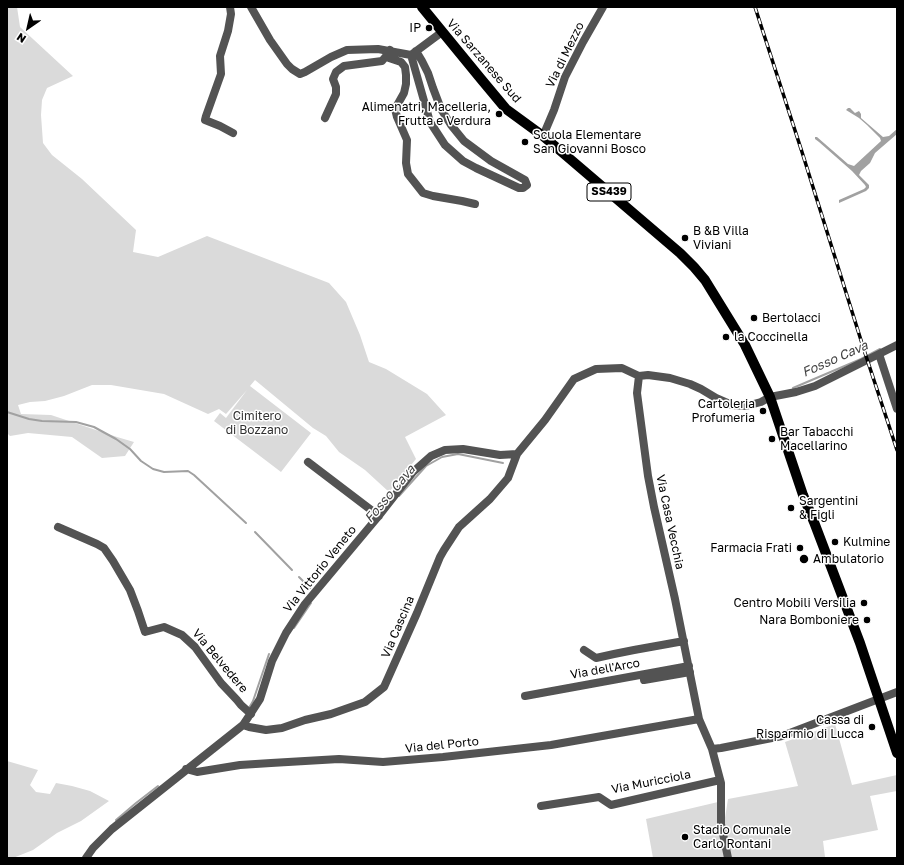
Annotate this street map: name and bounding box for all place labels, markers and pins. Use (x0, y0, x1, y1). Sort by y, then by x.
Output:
place label: IP (409, 21, 421, 35)
marker: IP (424, 23, 434, 33)
place label: Alimenatri, Macelleria, Frutta e Verdura (362, 100, 491, 128)
marker: Alimenatri, Macelleria, Frutta e Verdura (494, 109, 504, 119)
place label: Scuola Elementare San Giovanni Bosco (533, 128, 646, 156)
marker: Scuola Elementare San Giovanni Bosco (520, 137, 530, 147)
place label: B &B Villa Viviani (693, 224, 749, 252)
marker: B &B Villa Viviani (680, 233, 690, 243)
place label: Bertolacci (762, 311, 821, 325)
marker: Bertolacci (749, 313, 759, 323)
place label: la Coccinella (734, 330, 808, 344)
marker: la Coccinella (721, 332, 731, 342)
place label: Cartoleria Profumeria (692, 397, 755, 425)
marker: Cartoleria Profumeria (758, 406, 768, 416)
place label: Bar Tabacchi Macellarino (780, 425, 853, 453)
marker: Bar Tabacchi Macellarino (767, 434, 777, 444)
place label: Sargentini & Figli (799, 494, 858, 522)
marker: Sargentini & Figli (786, 503, 796, 513)
place label: Kulmine (843, 535, 890, 549)
marker: Kulmine (830, 537, 840, 547)
place label: Farmacia Frati (710, 541, 792, 555)
marker: Farmacia Frati (795, 543, 805, 553)
place label: Ambulatorio (813, 552, 884, 566)
marker: Ambulatorio (798, 553, 810, 565)
place label: Centro Mobili Versilia (734, 596, 856, 610)
marker: Centro Mobili Versilia (859, 598, 869, 608)
place label: Nara Bomboniere (759, 613, 859, 627)
marker: Nara Bomboniere (862, 615, 872, 625)
place label: Cassa di Risparmio di Lucca (756, 713, 864, 741)
marker: Cassa di Risparmio di Lucca (867, 722, 877, 732)
place label: Stadio Comunale Carlo Rontani (693, 823, 791, 851)
marker: Stadio Comunale Carlo Rontani (680, 832, 690, 842)

